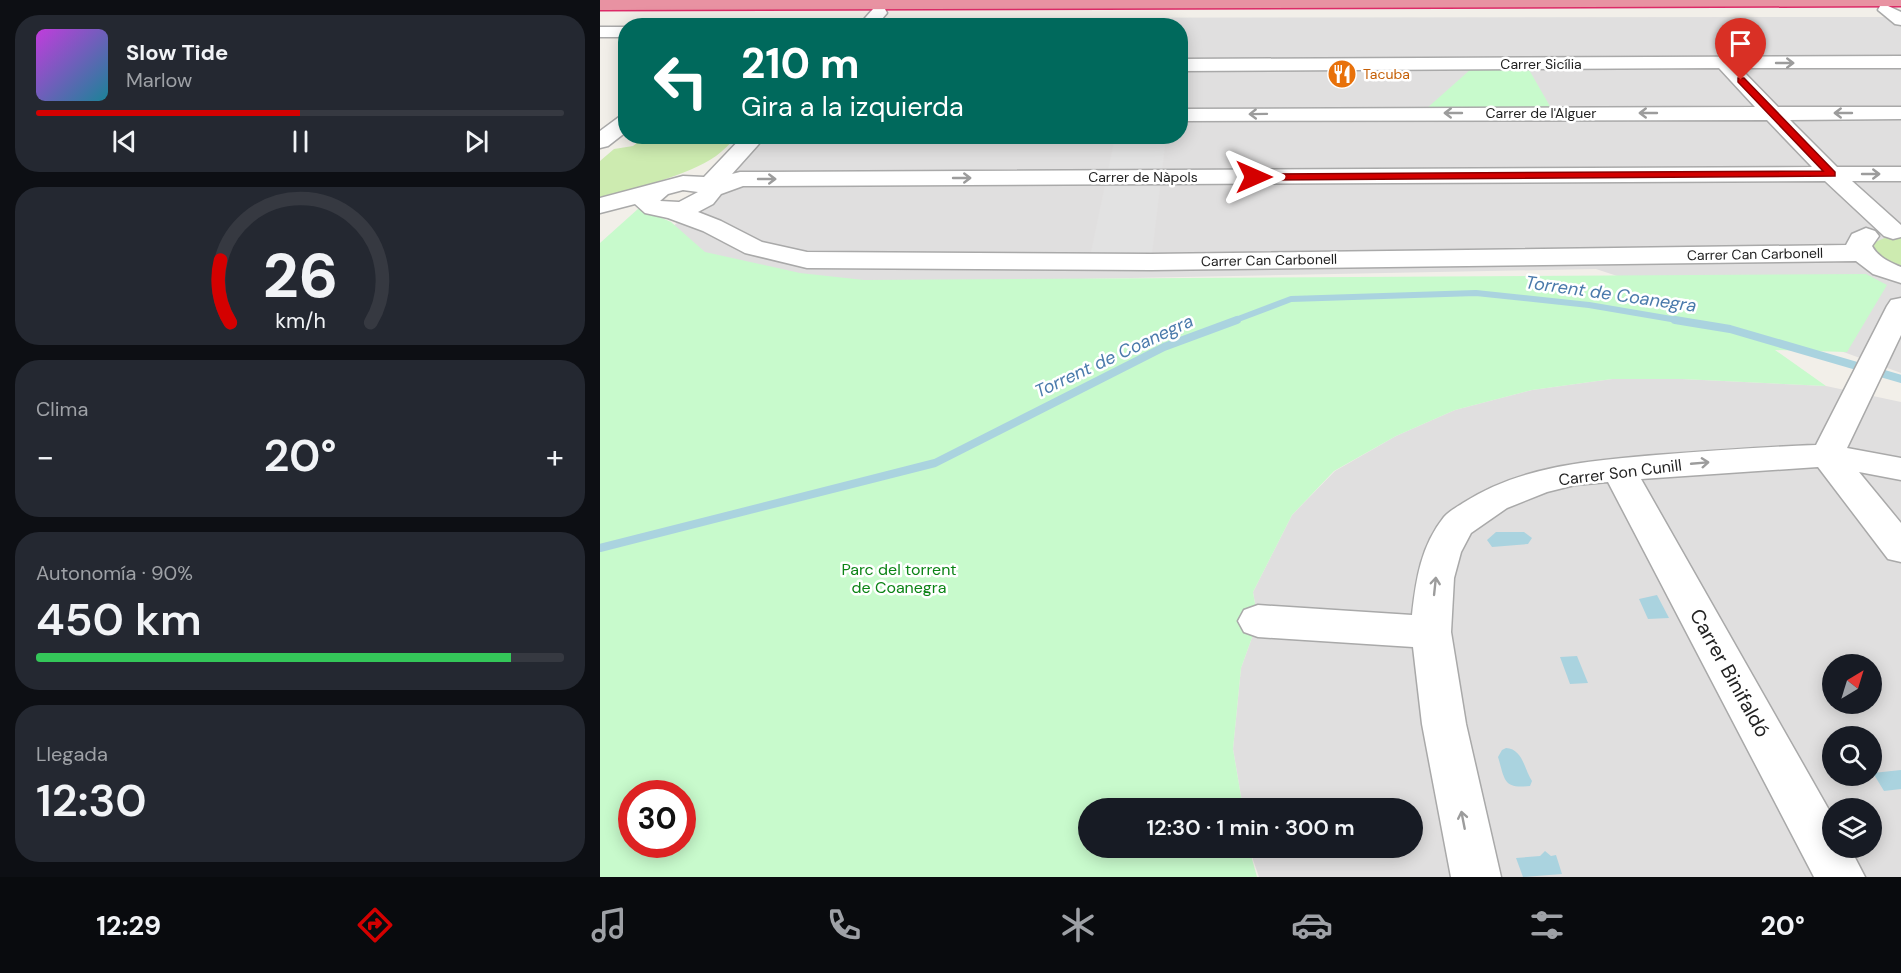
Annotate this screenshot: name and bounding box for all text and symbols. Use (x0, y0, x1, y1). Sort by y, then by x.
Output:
pin (1715, 18, 1766, 80)
icon: arrive (1724, 27, 1757, 60)
text: 210 m (741, 36, 859, 91)
text: Slow Tide (126, 38, 228, 67)
icon: left (642, 42, 720, 120)
street label: Carrer Sicília (1500, 55, 1582, 73)
one-way arrow (1774, 57, 1794, 69)
restaurant icon: Tacuba (1326, 58, 1358, 90)
place label: Tacuba (1363, 65, 1410, 83)
text: Marlow (126, 67, 192, 93)
text: Gira a la izquierda (741, 89, 964, 124)
street label: Carrer de l'Alguer (1486, 104, 1596, 122)
one-way arrow (1443, 107, 1463, 119)
one-way arrow (1638, 107, 1658, 119)
one-way arrow (1833, 107, 1853, 119)
one-way arrow (1248, 109, 1268, 120)
icon: previous (108, 125, 141, 158)
icon: pause (284, 125, 317, 158)
icon: next (460, 125, 493, 158)
position arrow (1222, 145, 1286, 209)
street label: Carrer de Nàpols (1088, 168, 1198, 186)
one-way arrow (1860, 168, 1880, 180)
one-way arrow (951, 172, 971, 184)
one-way arrow (756, 173, 776, 185)
text: 26 (262, 235, 338, 316)
street label: Carrer Can Carbonell (1687, 244, 1823, 264)
street label: Carrer Can Carbonell (1201, 250, 1337, 270)
water label: Torrent de Coanegra (1524, 270, 1698, 318)
text: km/h (275, 308, 325, 336)
water label: Torrent de Coanegra (1031, 309, 1197, 403)
text: Clima (36, 396, 88, 422)
text: 20° (263, 426, 337, 485)
text: − (36, 435, 54, 478)
text: + (546, 435, 564, 478)
street label: Carrer Son Cunill (1557, 455, 1683, 490)
one-way arrow (1689, 457, 1709, 468)
park label: Parc del torrent de Coanegra (841, 559, 957, 598)
text: Autonomía · 90% (36, 560, 193, 586)
one-way arrow (1430, 576, 1441, 596)
text: 450 km (36, 590, 202, 649)
street label: Carrer Binifaldó (1684, 604, 1776, 742)
north arrow (1822, 654, 1882, 714)
map controls (1822, 654, 1882, 858)
button: search (1822, 726, 1882, 786)
text: Llegada (36, 741, 108, 767)
text: 12:30 (36, 771, 147, 830)
speed limit sign: 30 (618, 780, 696, 858)
button: layers (1822, 798, 1882, 858)
one-way arrow (1456, 811, 1468, 830)
text: 12:30 · 1 min · 300 m (1146, 813, 1355, 842)
icon: directions (354, 904, 396, 946)
icon: music (588, 904, 630, 946)
icon: phone (823, 904, 865, 946)
icon: climate (1057, 904, 1099, 946)
icon: car (1291, 904, 1333, 946)
icon: filters (1526, 904, 1568, 946)
text: 12:29 (96, 908, 161, 943)
text: 20° (1760, 908, 1805, 943)

